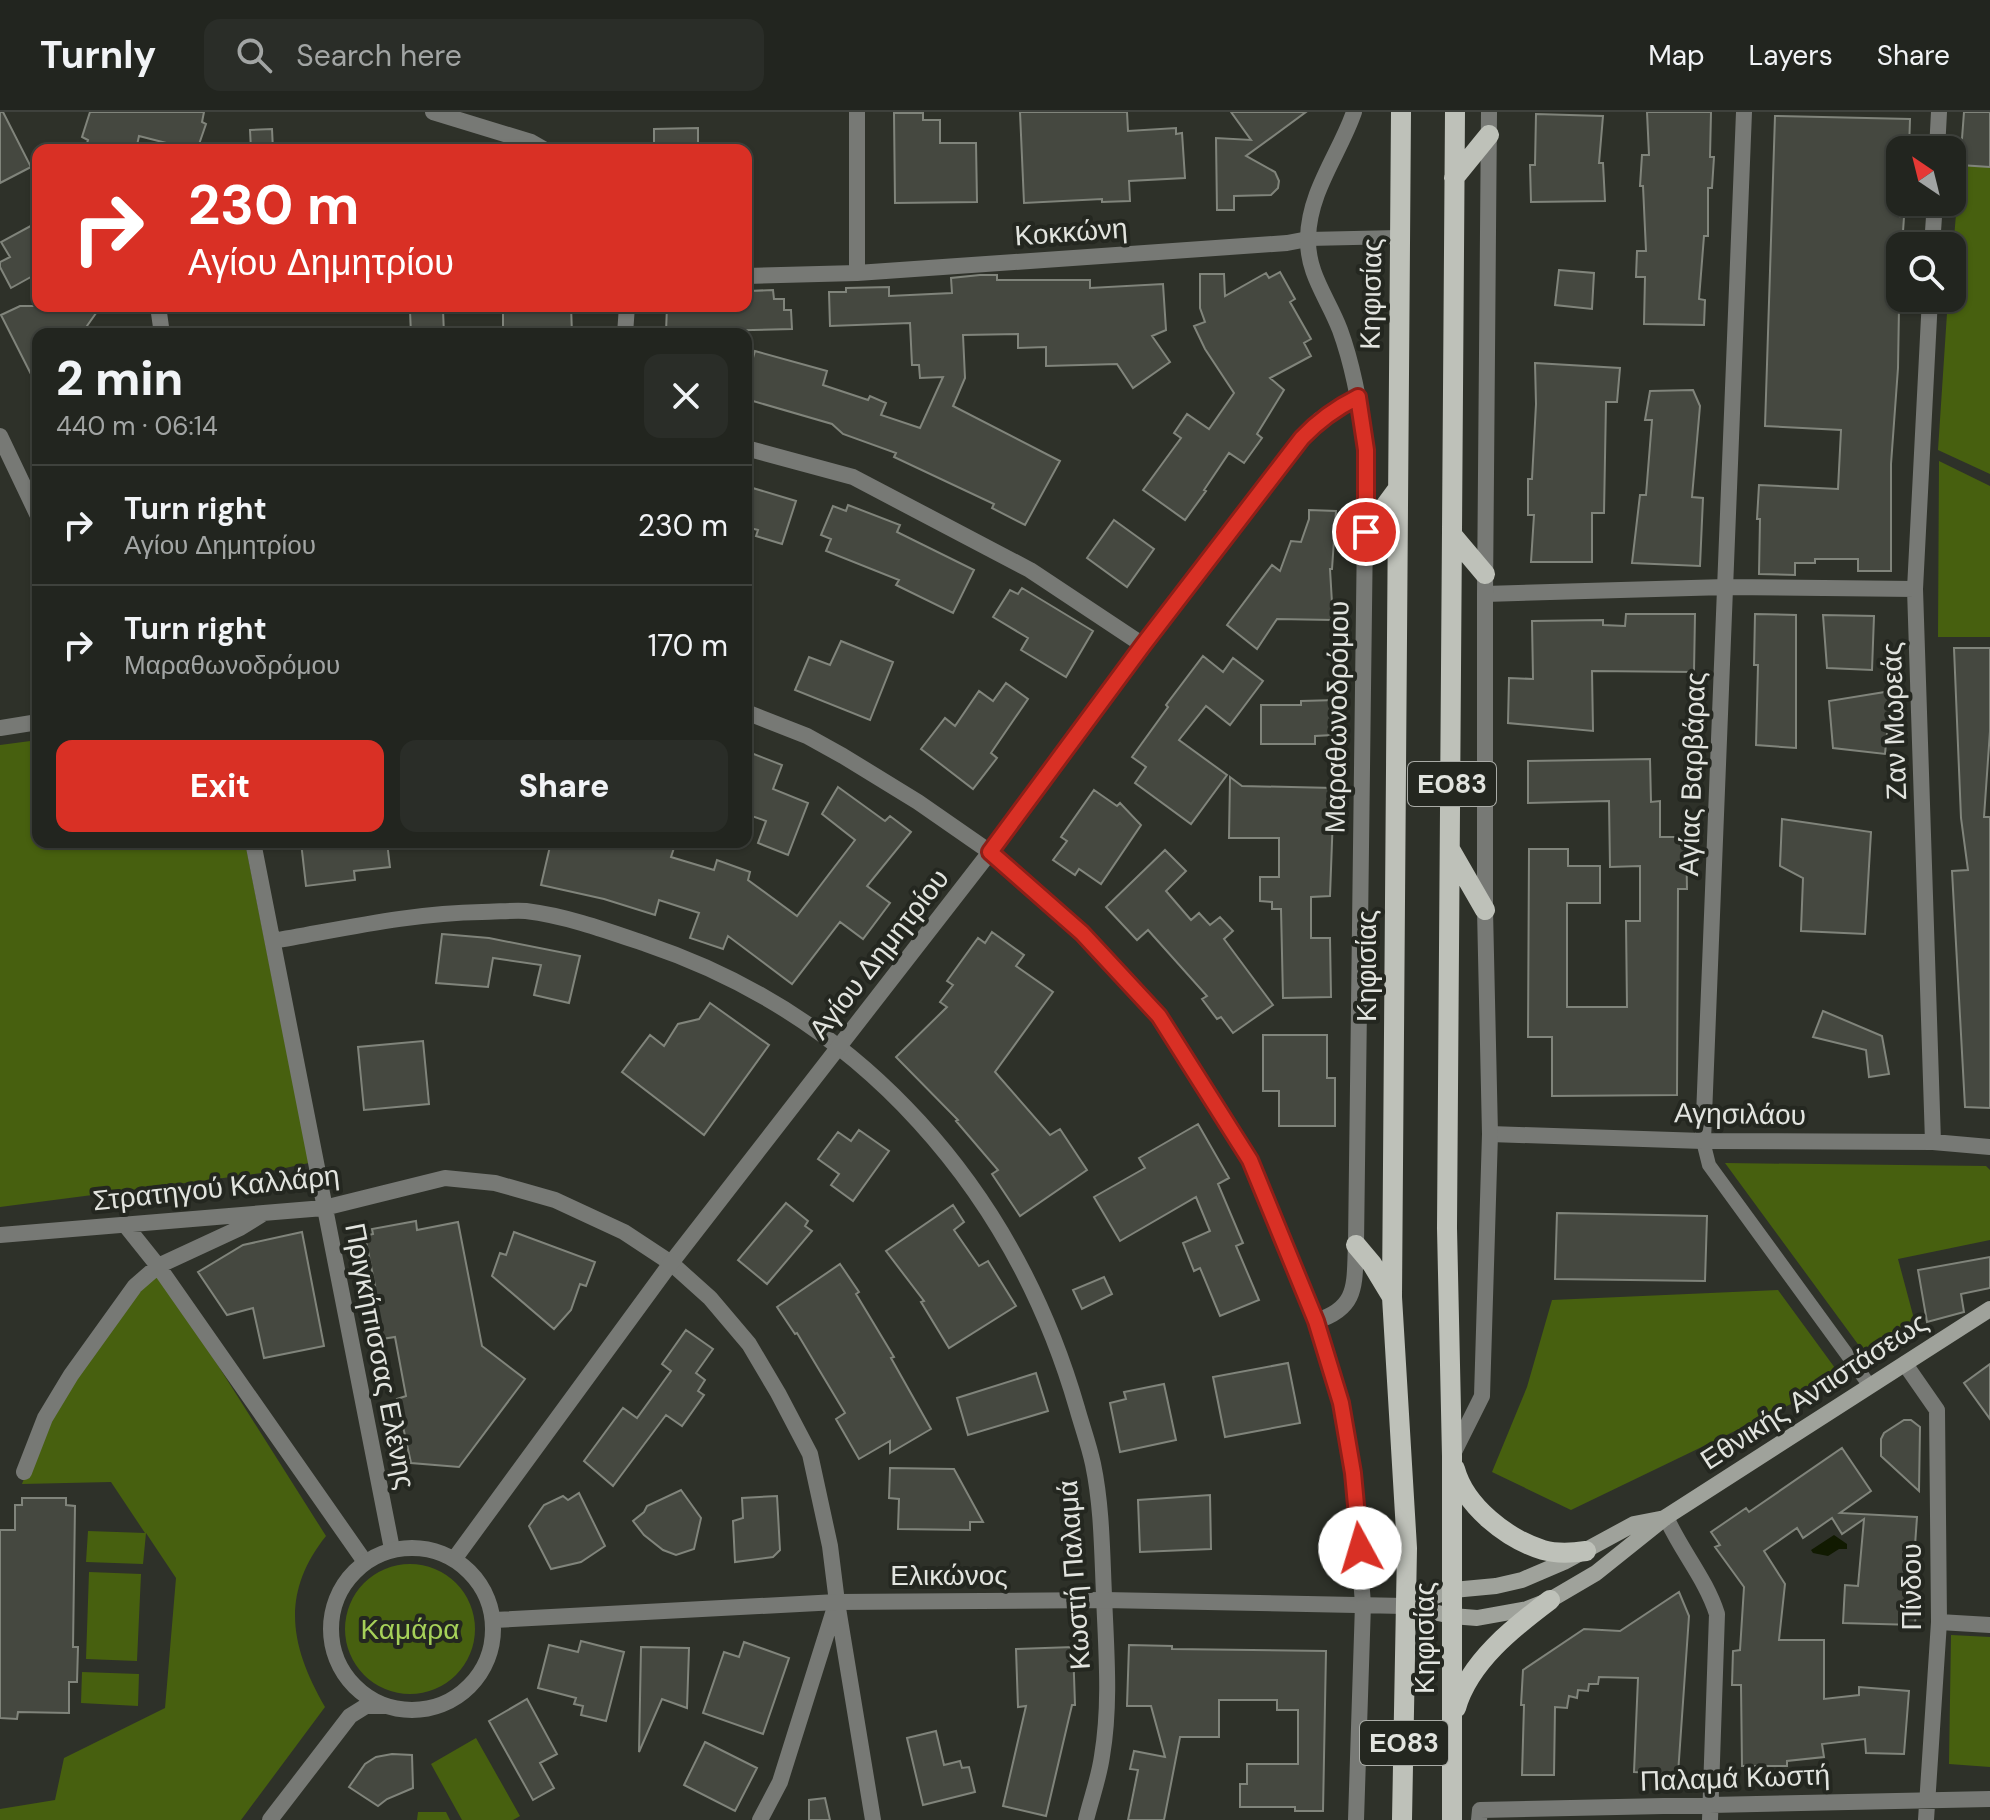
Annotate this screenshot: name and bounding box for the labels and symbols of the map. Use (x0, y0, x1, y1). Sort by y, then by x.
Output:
north arrow (1886, 136, 1966, 216)
street label: Κοκκώνη (1013, 210, 1129, 254)
street label: Κηφισίας (1352, 238, 1390, 350)
pin (1332, 498, 1400, 566)
street label: Μαραθωνοδρόμου (1316, 600, 1358, 834)
street label: Ζαν Μωρεάς (1873, 641, 1915, 801)
street label: Αγίας Βαρβάρας (1670, 671, 1714, 877)
road number: ΕΟ83 (1408, 762, 1496, 806)
street label: Αγίου Δημητρίου (801, 861, 957, 1047)
street label: Κηφισίας (1348, 910, 1385, 1022)
street label: Αγησιλάου (1674, 1094, 1806, 1134)
street label: Στρατηγού Καλλάρη (91, 1157, 341, 1219)
street label: Πριγκήπισσας Ελένης (336, 1220, 424, 1492)
street label: Εθνικής Αντιστάσεως (1693, 1304, 1935, 1478)
street label: Κωστή Παλαμά (1049, 1479, 1099, 1671)
position arrow (1318, 1506, 1402, 1590)
street label: Πίνδου (1893, 1544, 1930, 1630)
street label: Ελικώνος (890, 1557, 1008, 1594)
street label: Κηφισίας (1406, 1582, 1443, 1694)
park label: Καμάρα (361, 1611, 459, 1648)
road number: ΕΟ83 (1360, 1721, 1448, 1765)
street label: Παλαμά Κωστή (1639, 1756, 1831, 1800)

